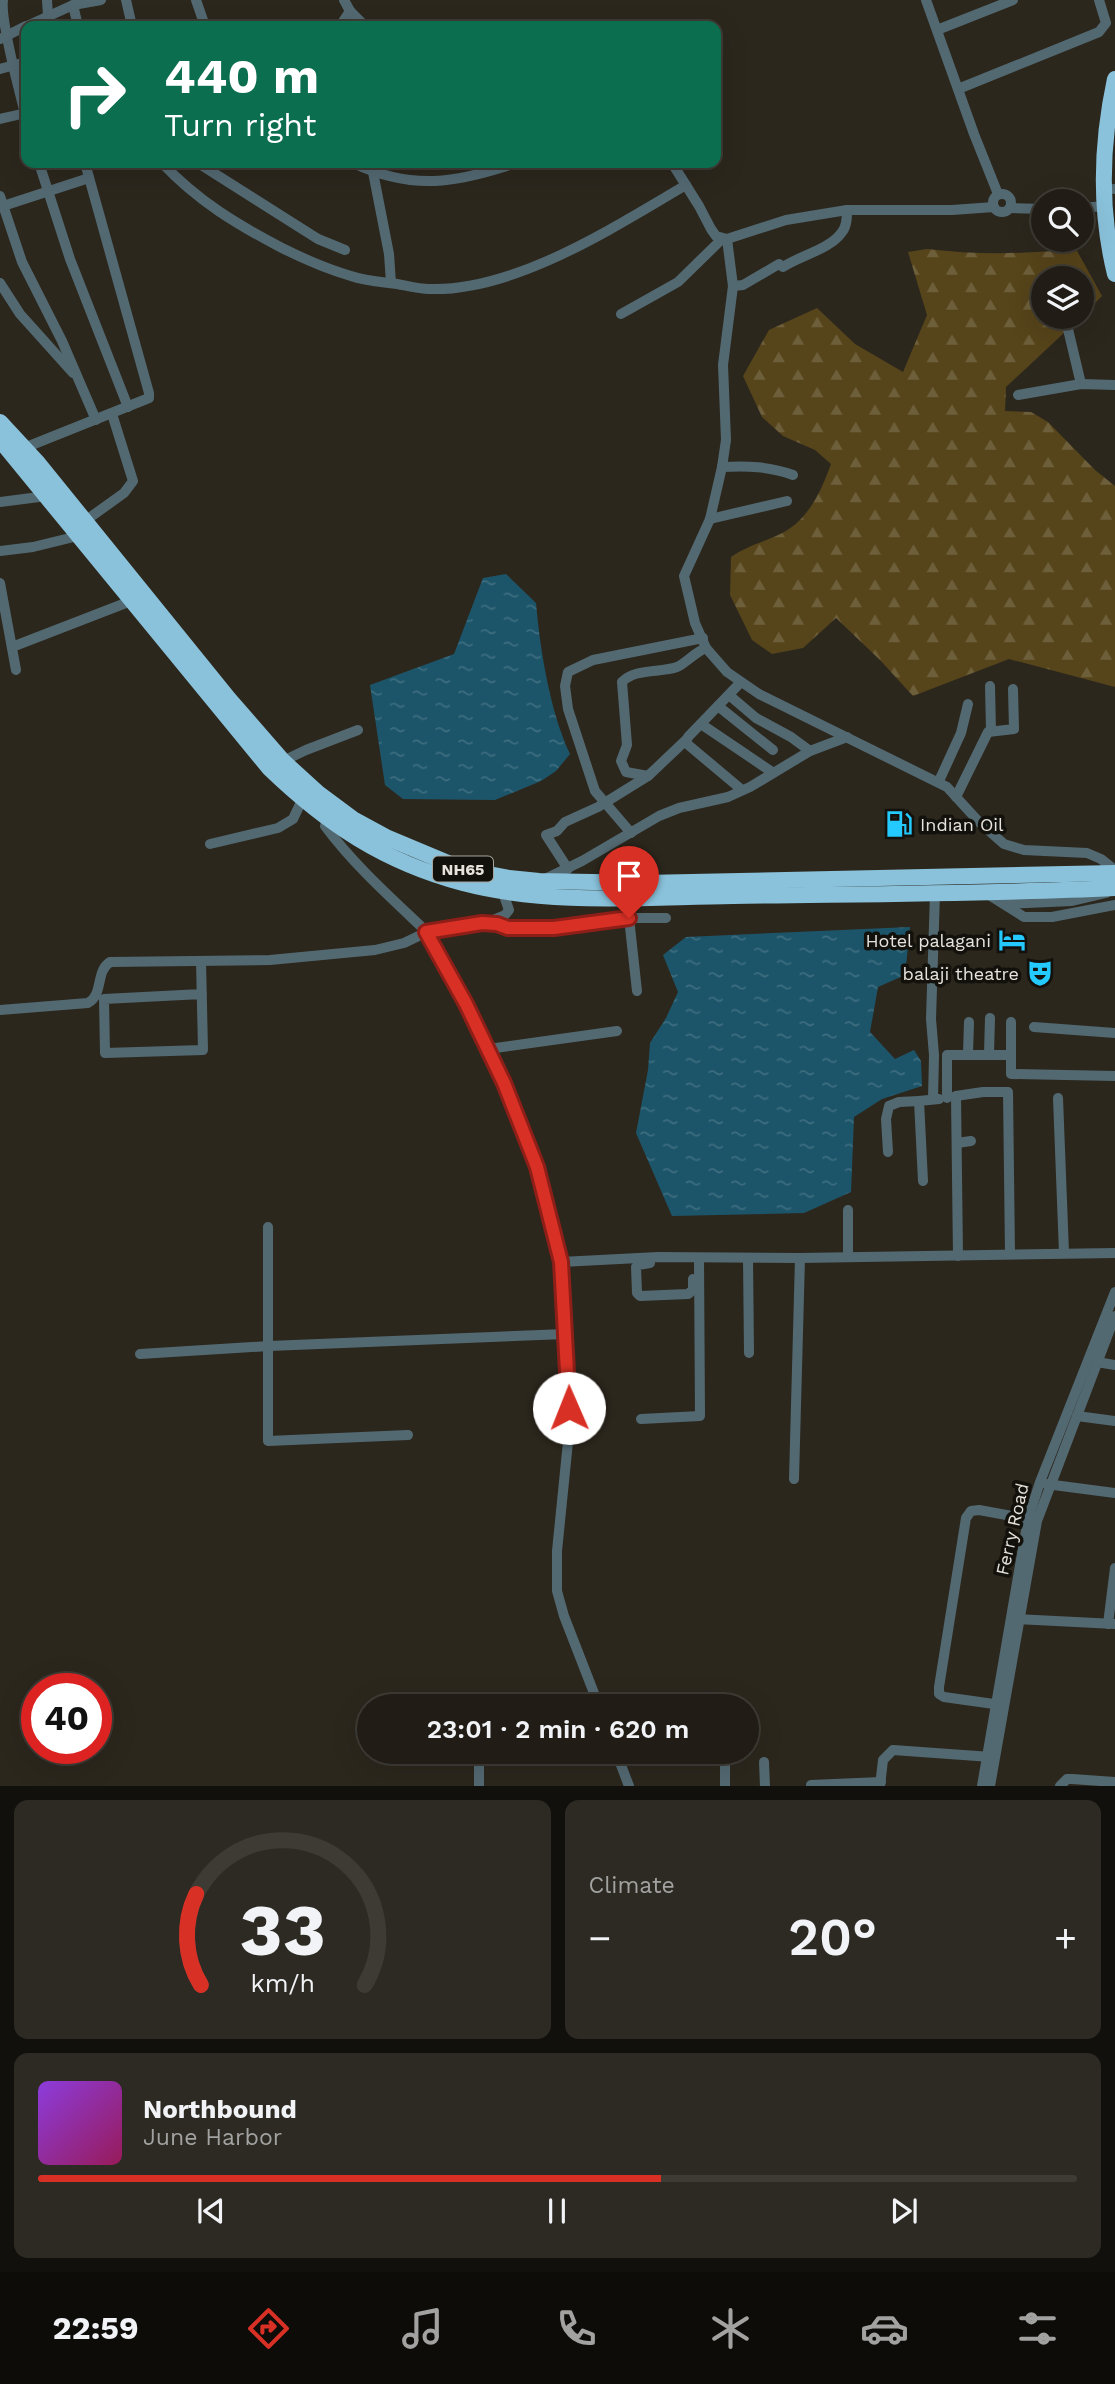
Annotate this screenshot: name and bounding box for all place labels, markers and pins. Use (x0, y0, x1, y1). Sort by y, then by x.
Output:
fuel station icon: Indian Oil (884, 809, 914, 839)
place label: Indian Oil (920, 814, 1004, 835)
pin (599, 846, 659, 918)
hotel icon: Hotel palagani (997, 925, 1027, 955)
place label: Hotel palagani (865, 930, 991, 951)
theatre icon: balaji theatre (1025, 958, 1055, 988)
place label: balaji theatre (903, 963, 1019, 984)

